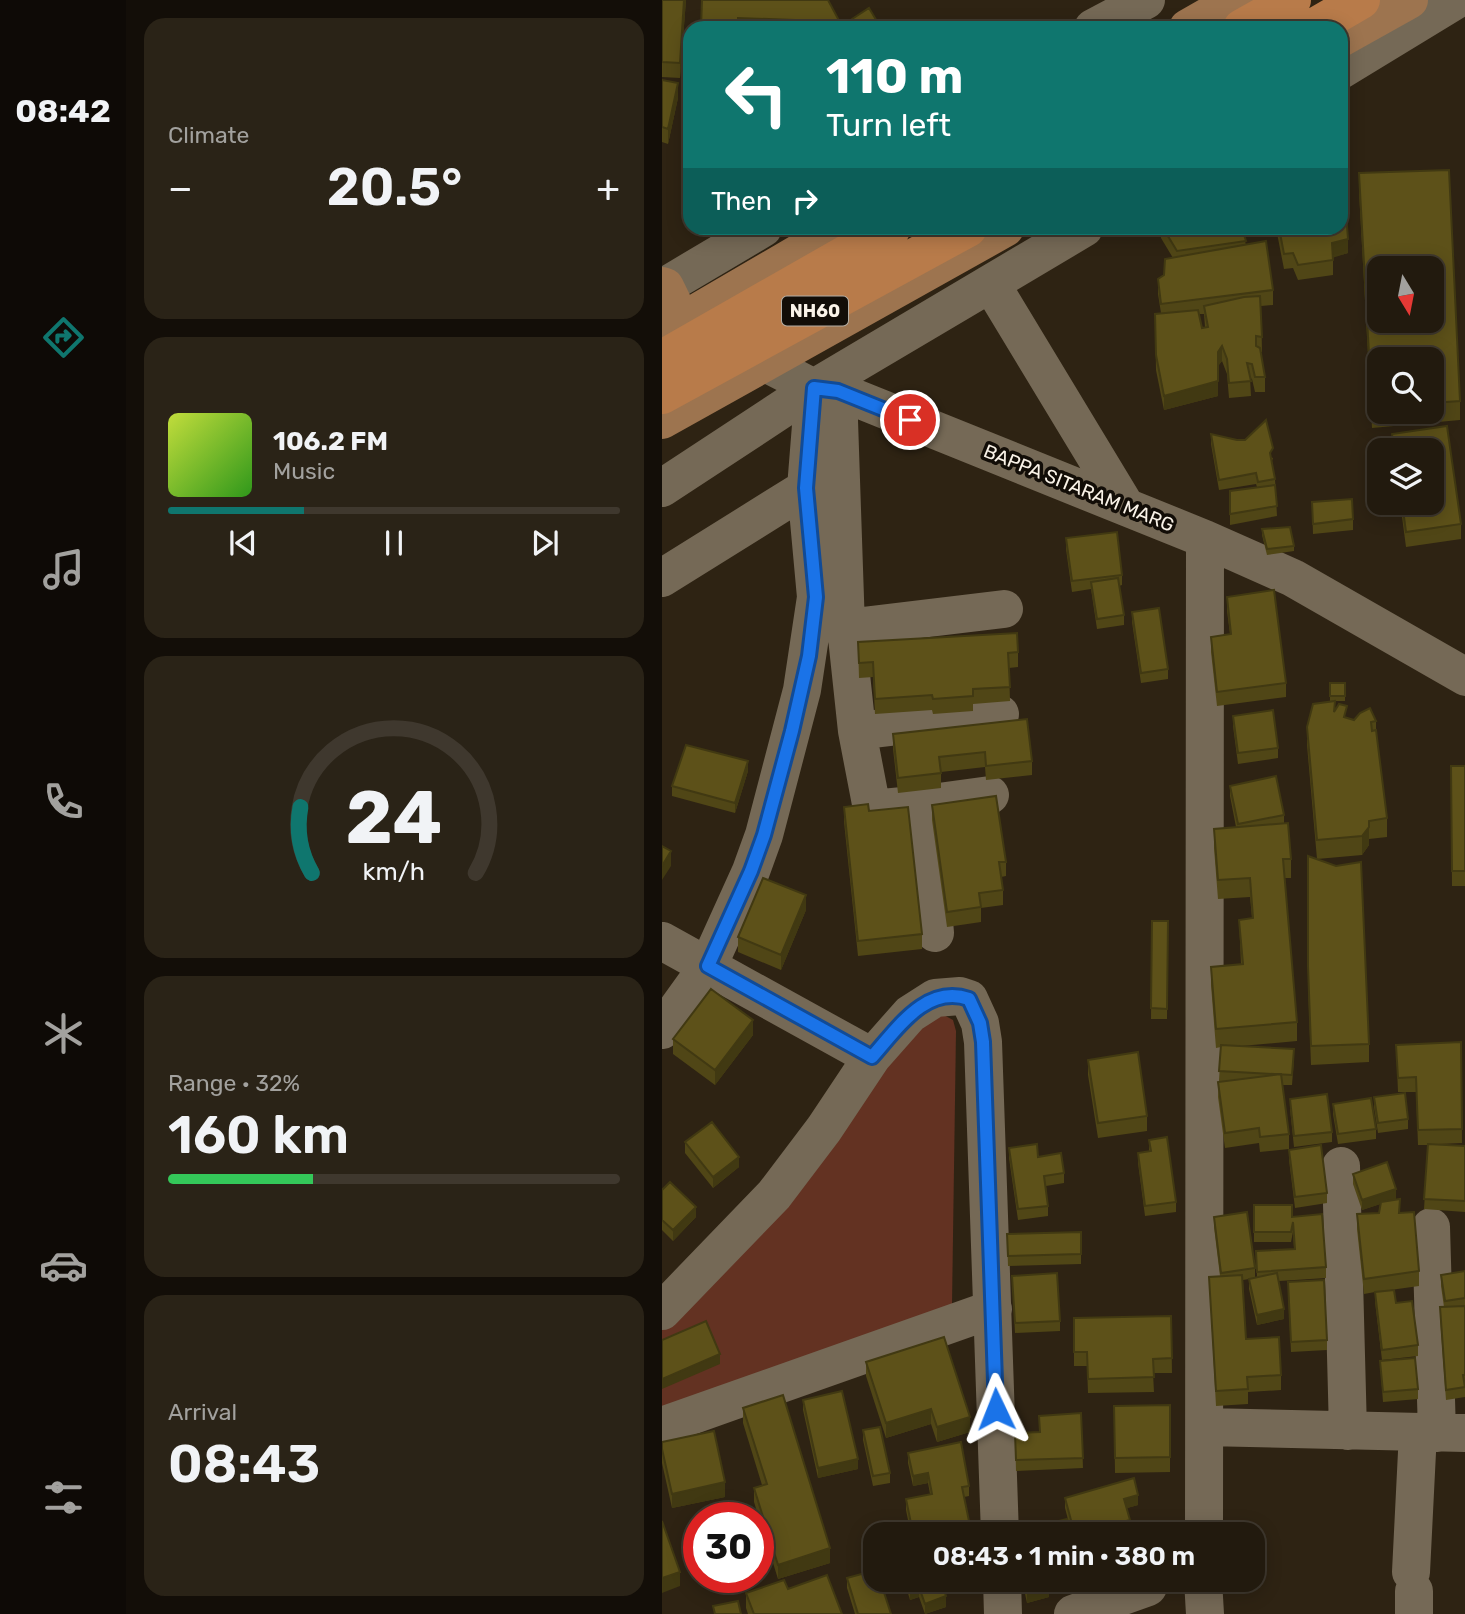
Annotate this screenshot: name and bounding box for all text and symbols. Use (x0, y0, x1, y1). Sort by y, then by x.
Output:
text: 110 m (826, 47, 963, 105)
icon: left (711, 49, 802, 140)
text: 08:42 (15, 92, 111, 130)
text: Turn left (826, 106, 951, 144)
text: Climate (168, 121, 249, 149)
text: 20.5° (327, 156, 462, 218)
text: − (168, 165, 193, 211)
text: + (596, 165, 620, 211)
icon: right (786, 182, 824, 220)
text: Then (711, 186, 772, 217)
north arrow (1367, 256, 1444, 332)
map controls (1367, 256, 1444, 515)
road number: NH60 (782, 296, 848, 326)
icon: directions (39, 313, 88, 362)
button: search (1367, 347, 1444, 424)
pin (880, 390, 940, 450)
icon: arrive (891, 401, 929, 439)
text: 106.2 FM (273, 426, 388, 457)
button: layers (1367, 438, 1444, 515)
street label: BAPPA SITARAM MARG (980, 439, 1178, 537)
text: Music (273, 457, 335, 485)
icon: previous (224, 524, 262, 562)
icon: pause (375, 524, 413, 562)
icon: next (526, 524, 564, 562)
icon: music (39, 545, 88, 594)
text: 24 (346, 775, 442, 861)
icon: phone (39, 777, 88, 826)
text: km/h (363, 857, 425, 886)
icon: climate (39, 1009, 88, 1058)
text: Range · 32% (168, 1069, 300, 1097)
text: 160 km (168, 1104, 349, 1166)
icon: car (39, 1241, 88, 1290)
position arrow (959, 1372, 1033, 1446)
text: Arrival (168, 1398, 237, 1426)
text: 08:43 (168, 1433, 320, 1495)
icon: filters (39, 1473, 88, 1522)
speed limit sign: 30 (683, 1502, 774, 1593)
text: 08:43 · 1 min · 380 m (933, 1541, 1195, 1572)

